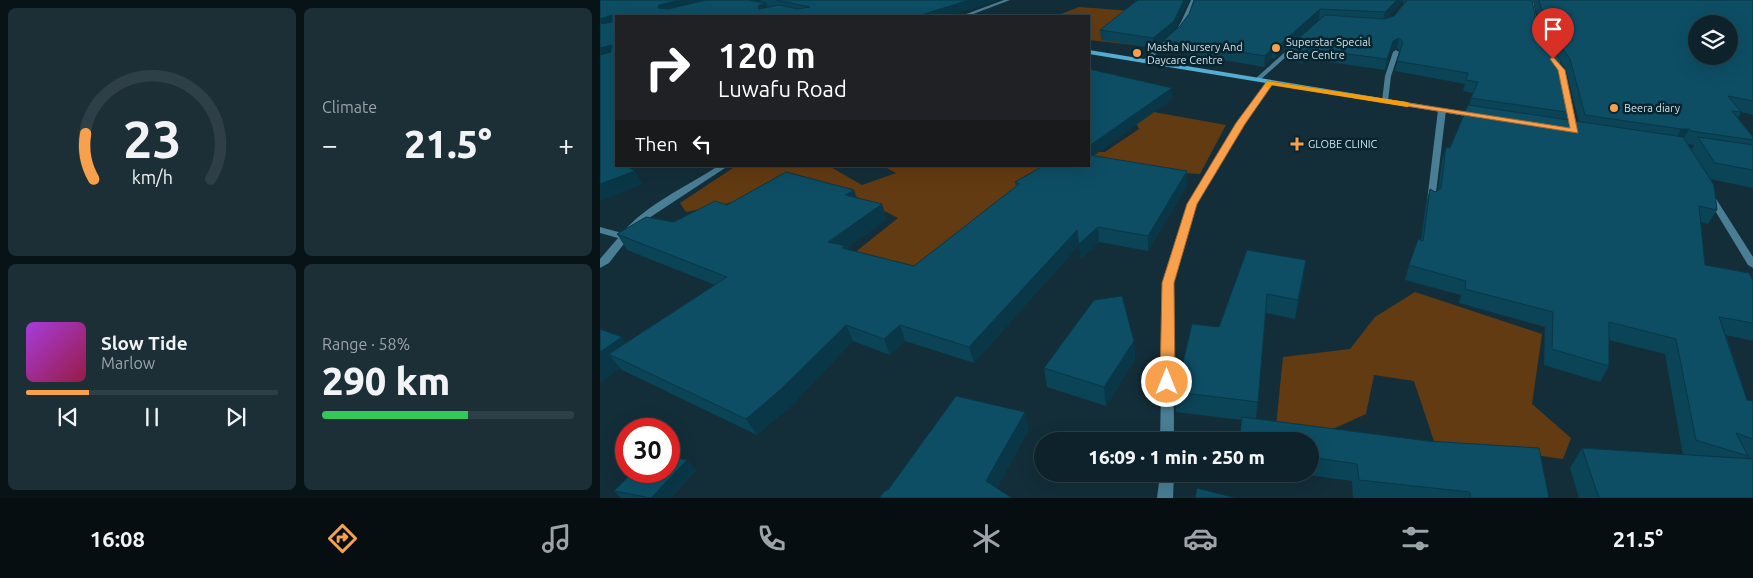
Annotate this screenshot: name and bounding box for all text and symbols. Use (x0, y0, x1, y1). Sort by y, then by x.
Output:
pin (1532, 8, 1574, 59)
icon: arrive (1539, 15, 1567, 43)
map controls (1688, 15, 1738, 65)
button: layers (1688, 15, 1738, 65)
icon: right (635, 35, 700, 100)
text: 120 m (718, 35, 816, 75)
place label: Superstar Special Care Centre (1286, 36, 1371, 61)
place label: Masha Nursery And Daycare Centre (1147, 41, 1243, 66)
marker: Superstar Special Care Centre (1270, 42, 1282, 54)
marker: Masha Nursery And Daycare Centre (1131, 47, 1143, 59)
text: Luwafu Road (718, 76, 847, 101)
text: Climate (322, 98, 377, 116)
marker: Beera diary (1608, 102, 1620, 114)
place label: Beera diary (1624, 102, 1681, 114)
text: 23 (123, 110, 181, 168)
text: 21.5° (404, 123, 492, 165)
text: − (322, 129, 338, 160)
text: + (558, 129, 574, 160)
icon: left (688, 130, 716, 158)
text: Then (635, 133, 678, 155)
marker: GLOBE CLINIC (1290, 137, 1304, 151)
place label: GLOBE CLINIC (1308, 138, 1378, 150)
text: km/h (131, 167, 173, 187)
text: Slow Tide (101, 332, 188, 354)
text: Range · 58% (322, 335, 410, 353)
text: Marlow (101, 354, 155, 372)
position arrow (1140, 355, 1192, 407)
text: 290 km (322, 360, 450, 402)
icon: previous (54, 403, 82, 431)
icon: pause (138, 403, 166, 431)
icon: next (222, 403, 250, 431)
speed limit sign: 30 (615, 418, 680, 483)
text: 16:09 · 1 min · 250 m (1088, 446, 1265, 468)
icon: directions (325, 521, 360, 556)
icon: music (539, 521, 574, 556)
icon: phone (754, 521, 789, 556)
icon: climate (969, 521, 1004, 556)
icon: car (1183, 521, 1218, 556)
icon: filters (1398, 521, 1433, 556)
text: 16:08 (90, 526, 145, 551)
text: 21.5° (1613, 526, 1663, 551)

